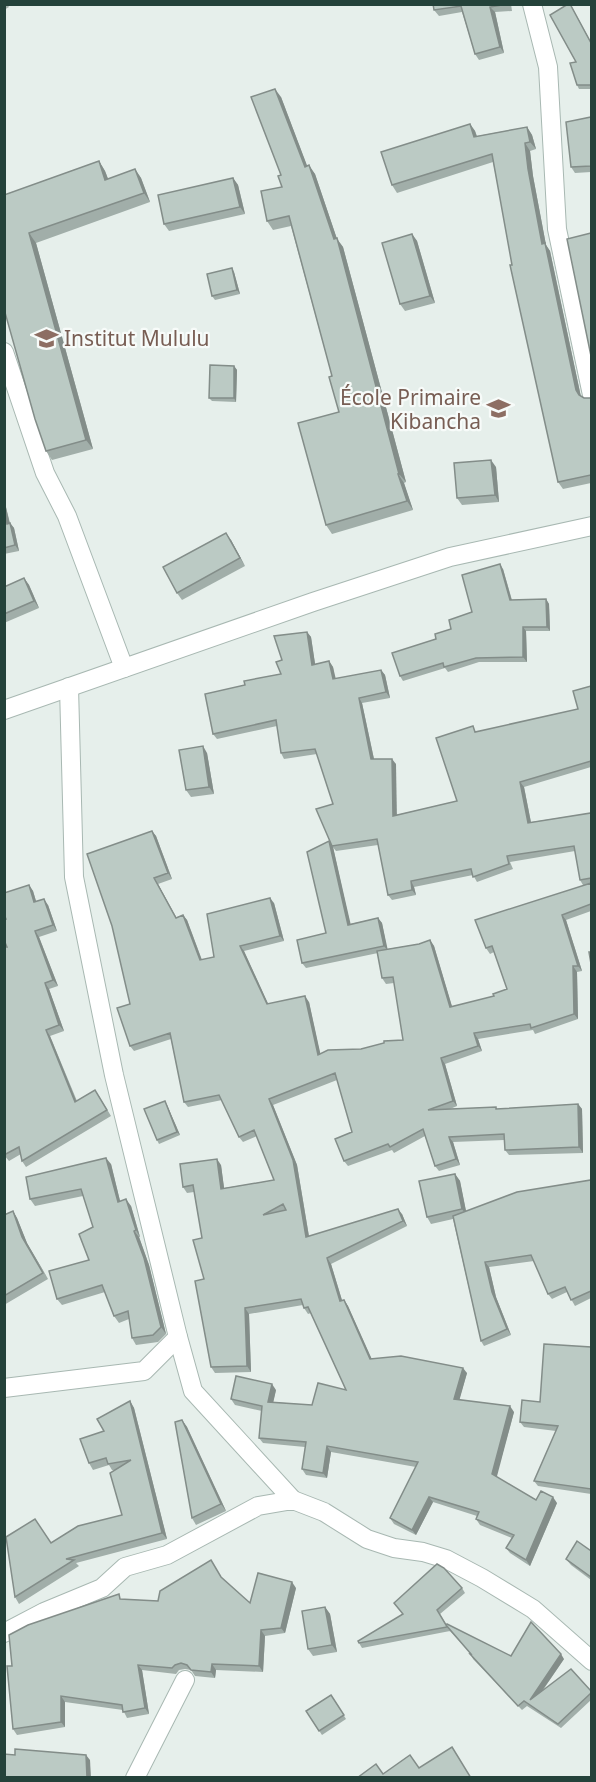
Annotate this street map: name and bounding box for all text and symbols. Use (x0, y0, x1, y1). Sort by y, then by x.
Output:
place label: Institut Mululu (64, 324, 210, 352)
school or university icon: Institut Mululu (33, 325, 59, 351)
place label: École Primaire Kibancha (340, 383, 481, 435)
school or university icon: École Primaire Kibancha (486, 396, 512, 422)

